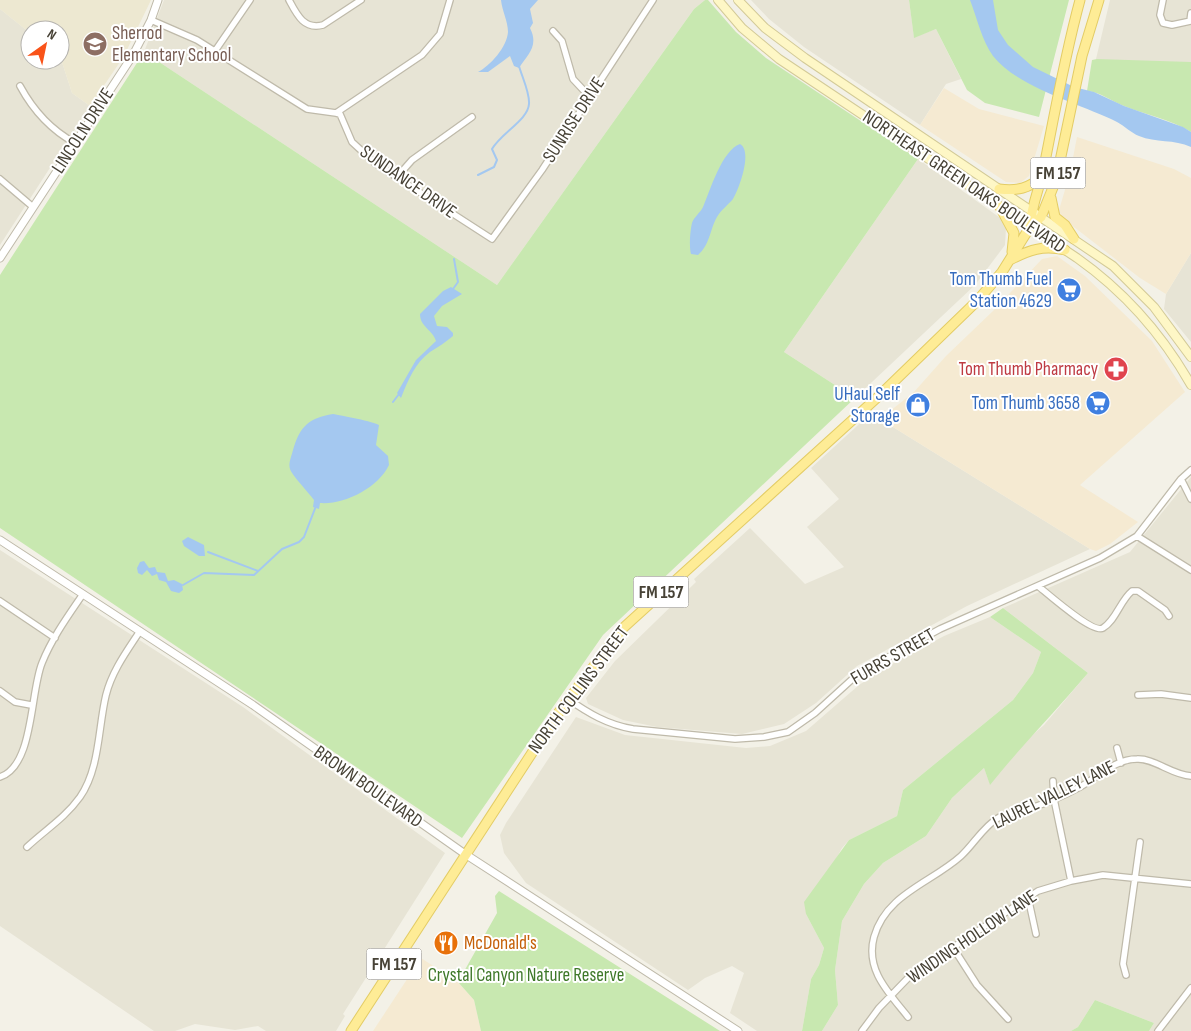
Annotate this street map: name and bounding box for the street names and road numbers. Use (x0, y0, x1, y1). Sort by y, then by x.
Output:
street label: SUNRISE DRIVE (538, 73, 610, 167)
street label: LINCOLN DRIVE (47, 84, 119, 178)
street label: NORTHEAST GREEN OAKS BOULEVARD (858, 105, 1070, 259)
street label: SUNDANCE DRIVE (355, 140, 461, 224)
road number: FM 157 (1030, 158, 1086, 188)
road number: FM 157 (634, 576, 688, 608)
street label: NORTH COLLINS STREET (524, 622, 634, 758)
street label: FURRS STREET (847, 624, 939, 690)
street label: BROWN BOULEVARD (309, 741, 427, 833)
street label: LAUREL VALLEY LANE (989, 755, 1119, 835)
street label: WINDING HOLLOW LANE (903, 885, 1041, 989)
road number: FM 157 (366, 949, 422, 980)

